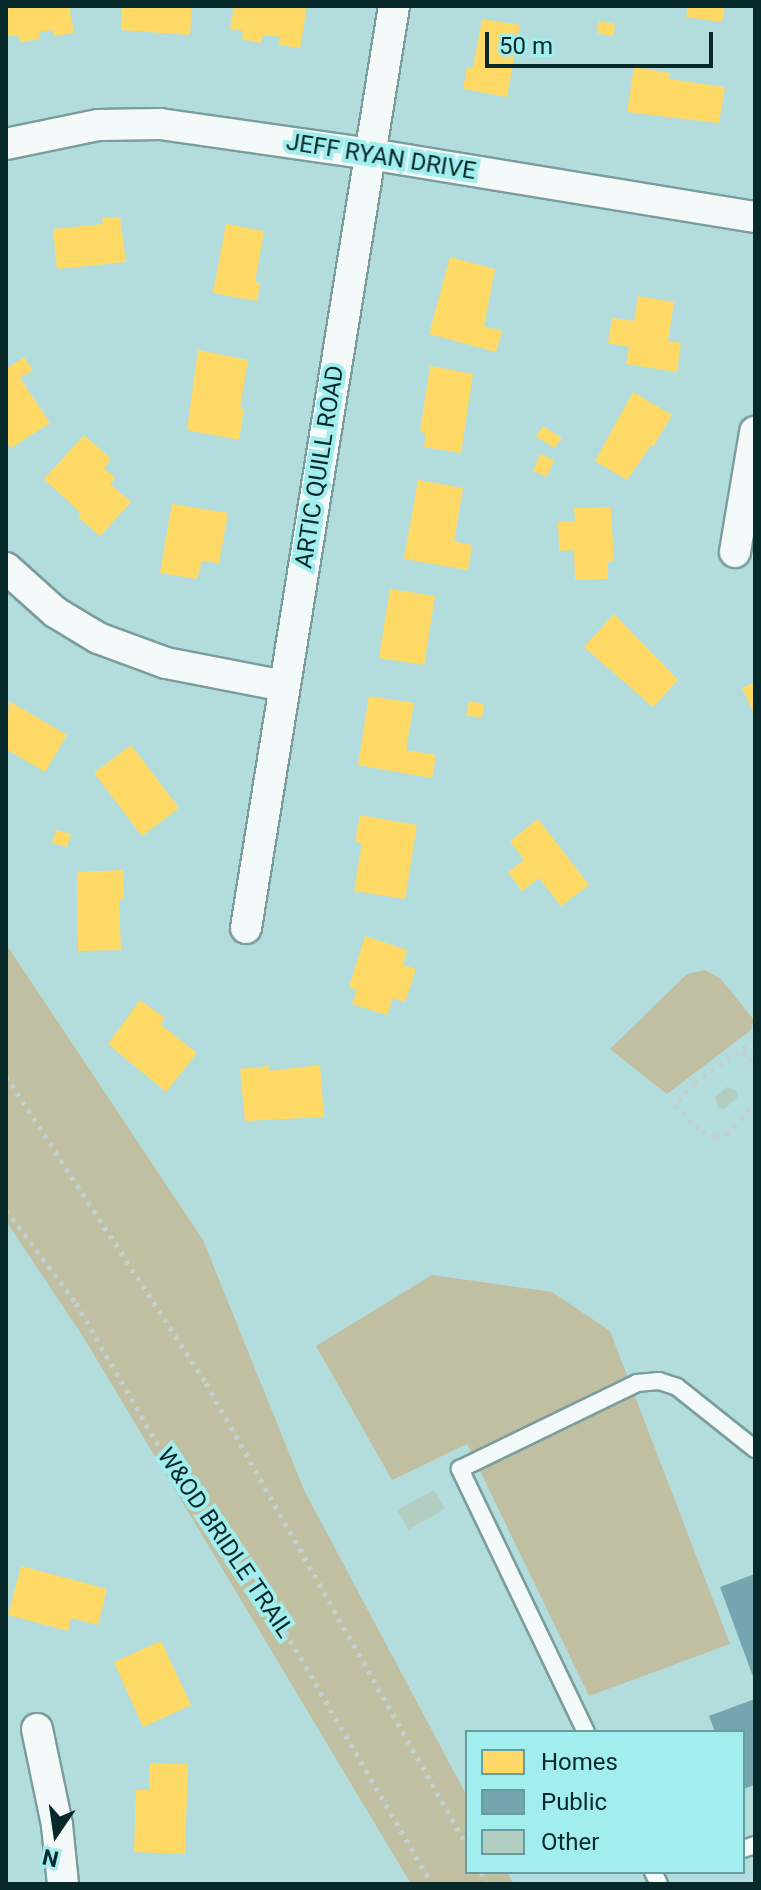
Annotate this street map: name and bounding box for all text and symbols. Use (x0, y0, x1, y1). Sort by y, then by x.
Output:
scale bar (489, 16, 717, 66)
text: 50 m (499, 32, 553, 60)
street label: JEFF RYAN DRIVE (284, 128, 478, 186)
street label: ARTIC QUILL ROAD (290, 364, 350, 570)
street label: W&OD BRIDLE TRAIL (151, 1442, 299, 1644)
legend (465, 1730, 745, 1874)
text: Homes (541, 1748, 618, 1776)
text: Public (541, 1788, 607, 1816)
north arrow (16, 1794, 96, 1874)
text: Other (541, 1828, 599, 1856)
text: N (40, 1844, 61, 1872)

